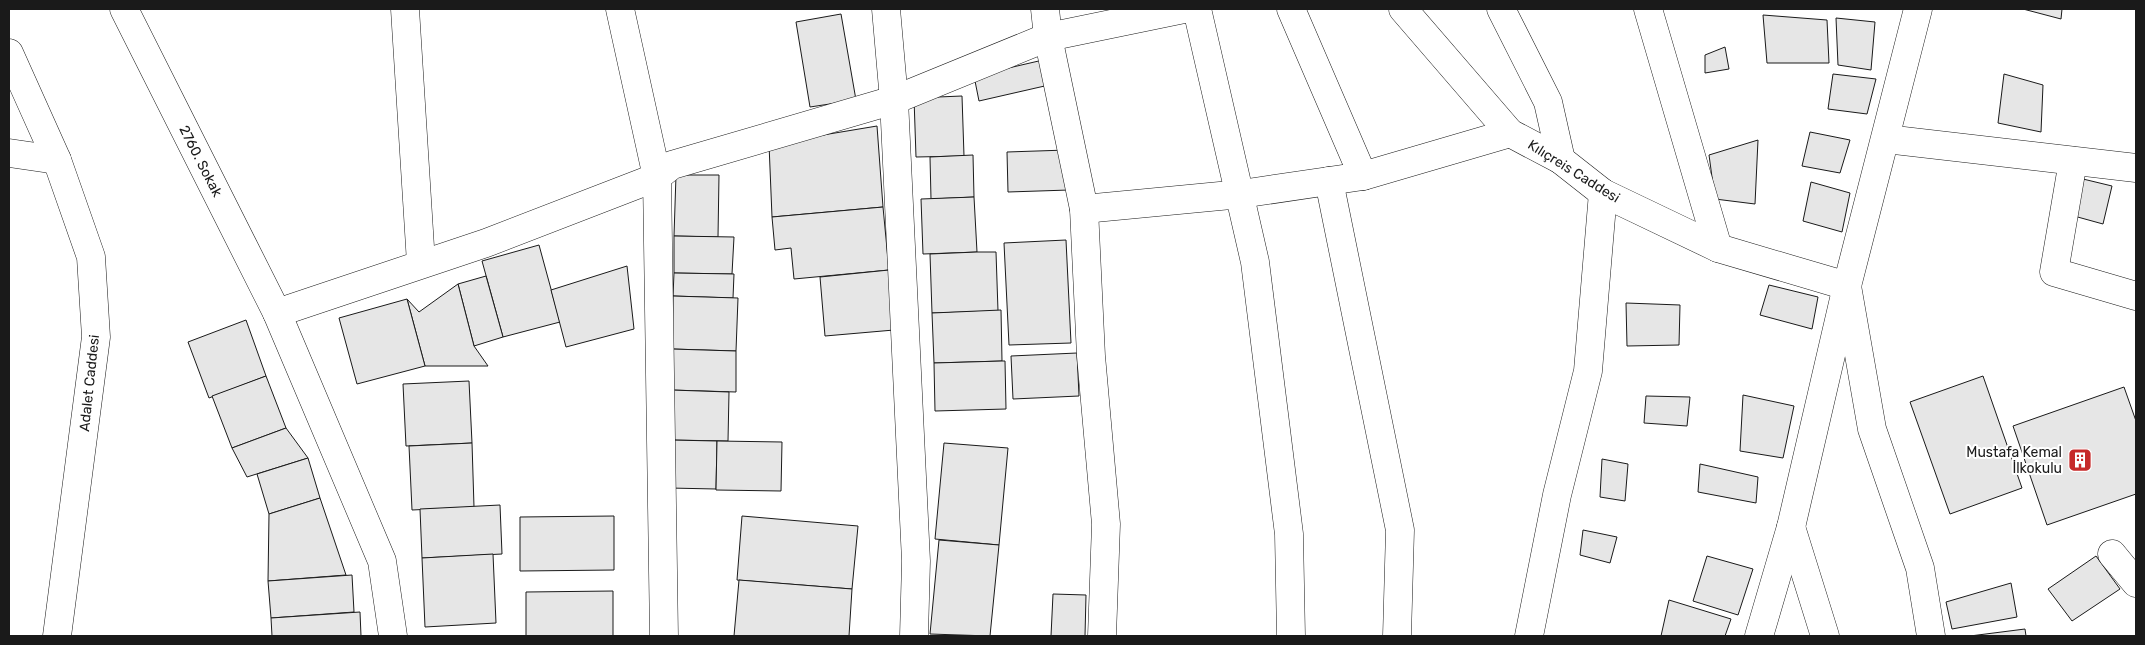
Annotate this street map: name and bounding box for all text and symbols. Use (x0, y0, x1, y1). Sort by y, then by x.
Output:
street label: 2760. Sokak (175, 123, 226, 200)
street label: Kılıçreis Caddesi (1525, 136, 1623, 207)
street label: Adalet Caddesi (76, 334, 103, 432)
place label: Mustafa Kemal İlkokulu (1966, 444, 2062, 477)
building icon: Mustafa Kemal İlkokulu (2067, 447, 2093, 473)

